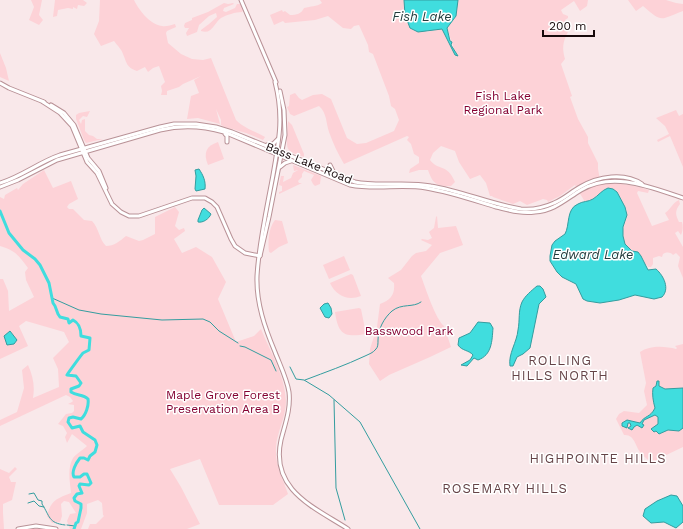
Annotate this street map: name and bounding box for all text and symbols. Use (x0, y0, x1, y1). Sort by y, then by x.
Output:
water label: Fish Lake (392, 9, 452, 24)
scale bar (543, 12, 594, 38)
text: 200 m (549, 19, 586, 33)
park label: Fish Lake Regional Park (464, 89, 543, 117)
street label: Bass Lake Road (264, 139, 354, 187)
water label: Edward Lake (552, 247, 634, 262)
park label: Basswood Park (365, 324, 453, 338)
district label: ROLLING HILLS NORTH (511, 353, 609, 383)
park label: Maple Grove Forest Preservation Area B (166, 388, 280, 416)
district label: HIGHPOINTE HILLS (529, 451, 667, 466)
district label: ROSEMARY HILLS (442, 481, 568, 496)

